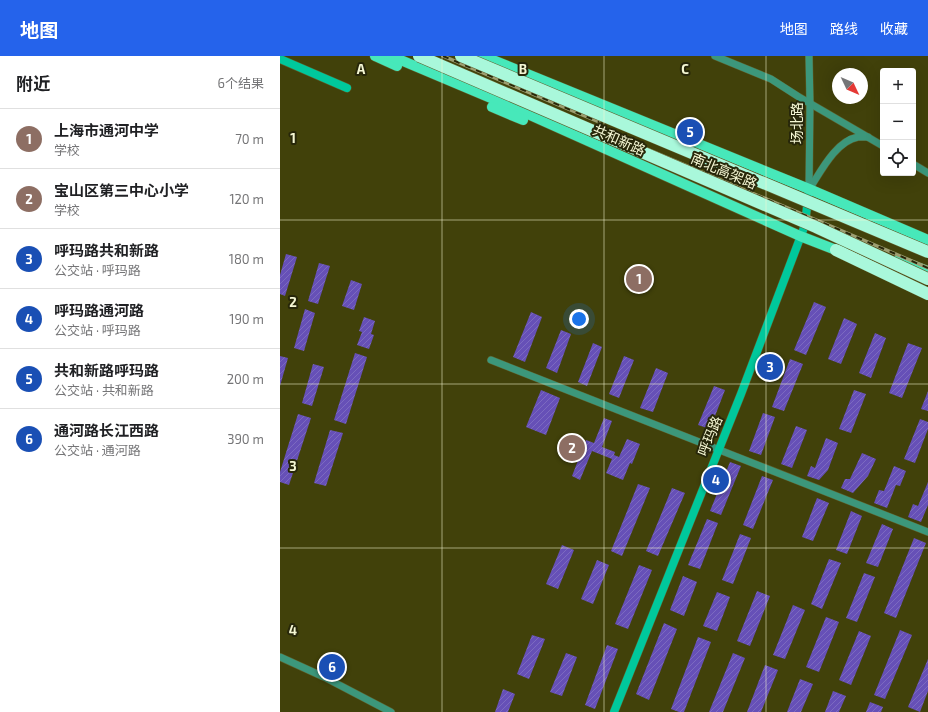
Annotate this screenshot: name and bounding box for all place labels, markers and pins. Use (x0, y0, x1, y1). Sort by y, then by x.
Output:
pin: 5 (677, 117, 703, 147)
pin: 1 (626, 264, 652, 294)
pin: 3 (757, 352, 783, 382)
pin: 2 (559, 433, 585, 463)
pin: 4 (703, 465, 729, 495)
pin: 6 (319, 652, 345, 682)

